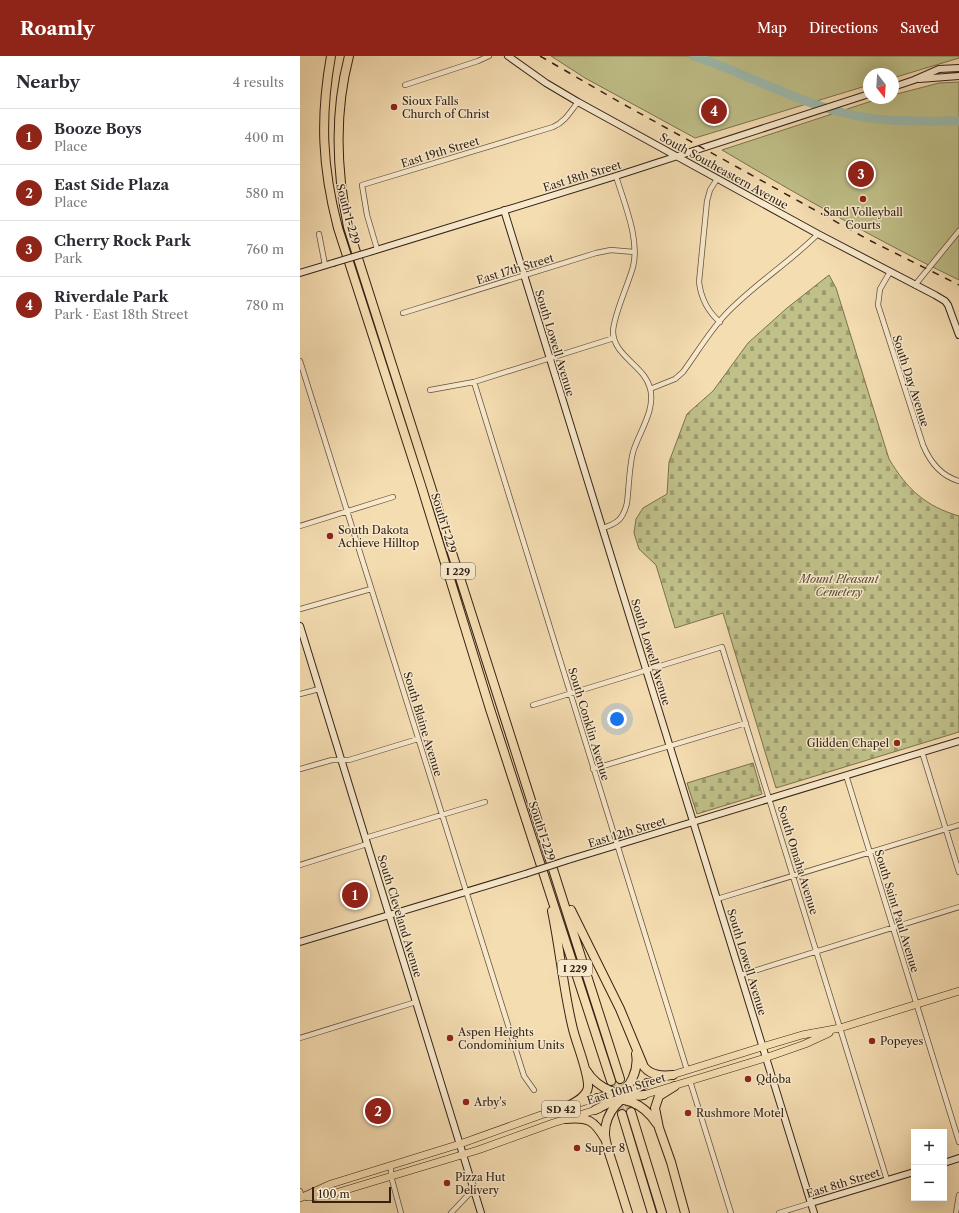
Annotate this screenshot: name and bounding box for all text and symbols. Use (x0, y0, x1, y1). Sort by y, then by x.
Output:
text: Roamly (20, 17, 95, 40)
text: Map (757, 19, 787, 37)
text: Directions (809, 19, 878, 37)
text: Saved (900, 19, 939, 37)
north arrow (863, 68, 899, 104)
text: Nearby (16, 72, 80, 92)
text: 4 results (233, 74, 284, 90)
place label: Sioux Falls Church of Christ (402, 94, 490, 121)
pin: 4 (701, 96, 727, 126)
marker: Sioux Falls Church of Christ (389, 102, 399, 112)
text: Booze Boys (54, 119, 142, 138)
text: 1 (26, 129, 32, 145)
text: 400 m (244, 129, 284, 145)
street label: South Southeastern Avenue (657, 130, 791, 212)
street label: East 19th Street (399, 133, 481, 171)
text: Place (54, 138, 87, 154)
street label: East 18th Street (541, 157, 623, 195)
pin: 3 (848, 159, 874, 189)
text: East Side Plaza (54, 175, 169, 194)
street label: South I-229 (333, 182, 363, 246)
text: 2 (25, 185, 33, 201)
text: 580 m (245, 185, 284, 201)
text: Place (54, 194, 87, 210)
marker: Sand Volleyball Courts (858, 194, 868, 204)
place label: Sand Volleyball Courts (823, 205, 904, 232)
text: Cherry Rock Park (54, 231, 191, 250)
text: 3 (25, 241, 33, 257)
text: 760 m (246, 241, 284, 257)
text: Park (54, 250, 82, 266)
street label: East 17th Street (475, 251, 555, 287)
text: Riverdale Park (54, 287, 168, 306)
street label: South Lowell Avenue (532, 288, 578, 398)
text: 4 (25, 297, 33, 313)
text: 780 m (246, 297, 284, 313)
text: Park · East 18th Street (54, 306, 188, 322)
street label: South Day Avenue (890, 333, 932, 429)
street label: South I-229 (428, 491, 460, 555)
place label: South Dakota Achieve Hilltop (337, 523, 420, 550)
marker: South Dakota Achieve Hilltop (325, 531, 335, 541)
road number: I 229 (441, 563, 475, 579)
park label: Mount Pleasant Cemetery (797, 572, 880, 599)
street label: South Lowell Avenue (628, 597, 674, 707)
street label: South Conklin Avenue (565, 666, 613, 782)
street label: South Blaine Avenue (400, 670, 446, 778)
your location (607, 709, 627, 729)
place label: Glidden Chapel (807, 736, 890, 750)
marker: Glidden Chapel (892, 738, 902, 748)
street label: South I-229 (526, 799, 558, 863)
street label: South Omaha Avenue (775, 804, 821, 916)
street label: East 12th Street (586, 813, 668, 851)
street label: South Saint Paul Avenue (872, 848, 922, 974)
street label: South Cleveland Avenue (375, 853, 425, 979)
pin: 1 (342, 880, 368, 910)
street label: South Lowell Avenue (724, 907, 770, 1017)
road number: I 229 (558, 960, 592, 976)
place label: Aspen Heights Condominium Units (457, 1025, 565, 1052)
marker: Aspen Heights Condominium Units (445, 1033, 455, 1043)
place label: Popeyes (880, 1034, 923, 1048)
marker: Popeyes (867, 1036, 877, 1046)
street label: East 10th Street (585, 1070, 667, 1108)
place label: Qdoba (756, 1072, 791, 1086)
marker: Qdoba (743, 1074, 753, 1084)
place label: Arby's (473, 1095, 507, 1109)
pin: 2 (365, 1096, 391, 1126)
marker: Arby's (461, 1097, 471, 1107)
road number: SD 42 (542, 1101, 580, 1117)
place label: Rushmore Motel (696, 1106, 785, 1120)
marker: Rushmore Motel (683, 1108, 693, 1118)
map controls (911, 1129, 947, 1201)
button: + (911, 1129, 947, 1165)
place label: Super 8 (585, 1141, 625, 1155)
marker: Super 8 (572, 1143, 582, 1153)
street label: East 8th Street (804, 1165, 882, 1201)
button: − (911, 1165, 947, 1201)
place label: Pizza Hut Delivery (455, 1170, 506, 1197)
marker: Pizza Hut Delivery (442, 1178, 452, 1188)
scale bar (312, 1185, 391, 1204)
text: 100 m (318, 1187, 350, 1201)

